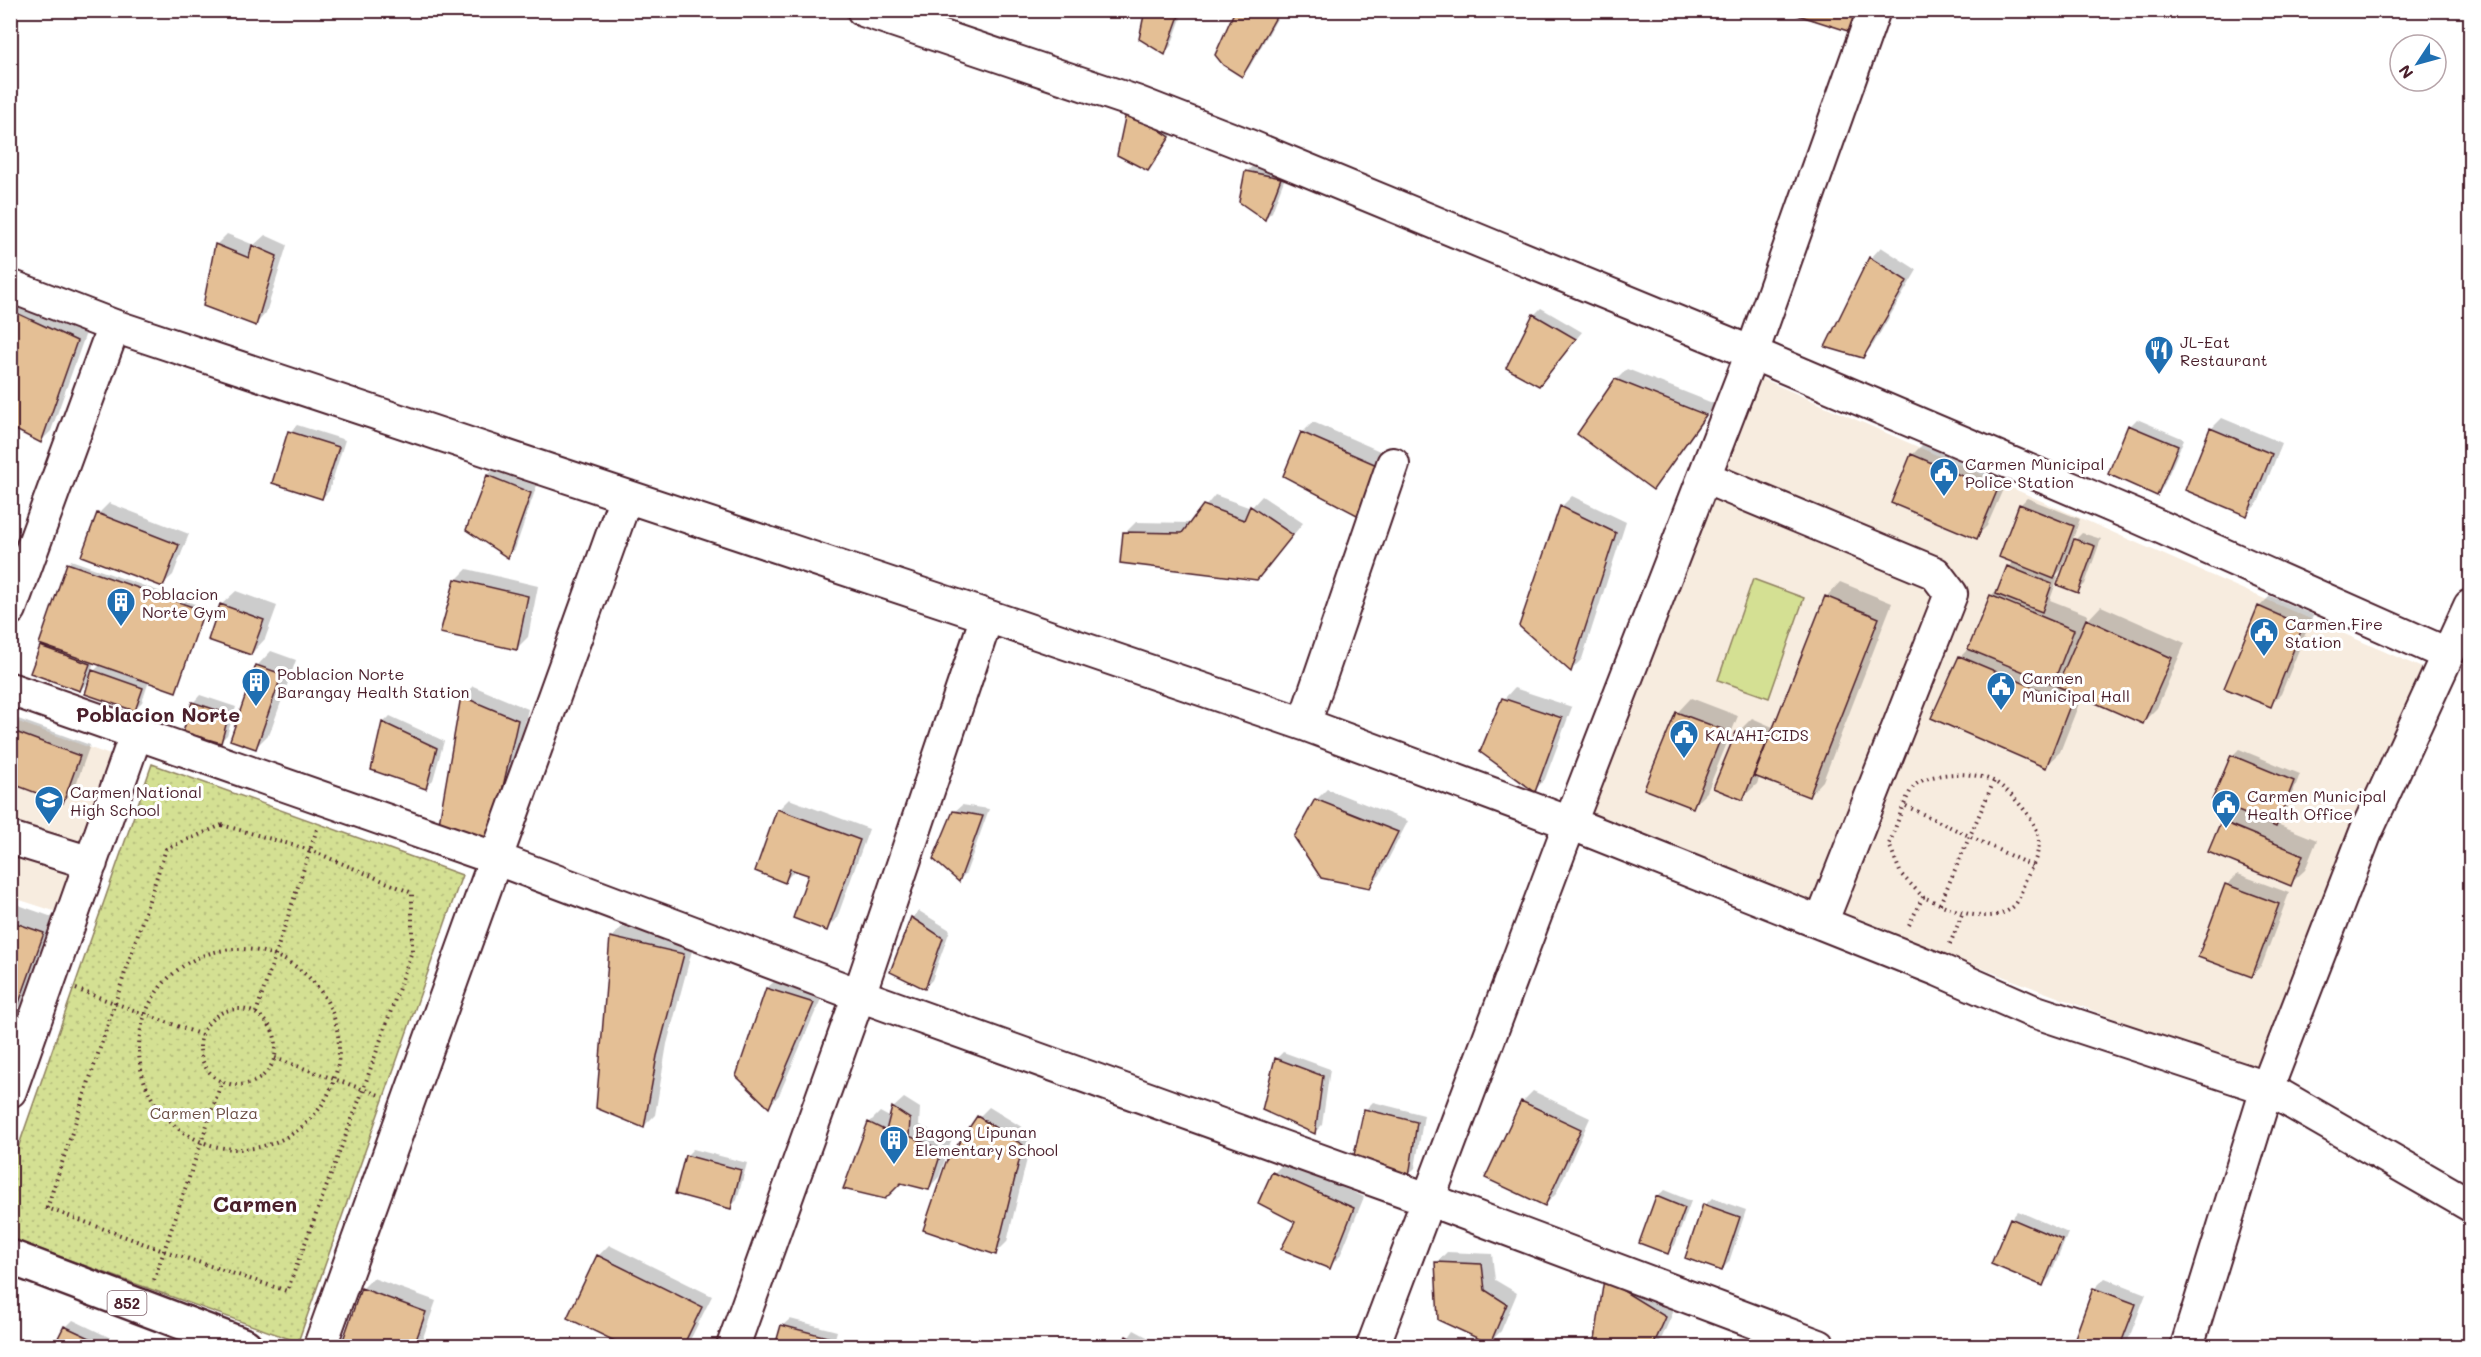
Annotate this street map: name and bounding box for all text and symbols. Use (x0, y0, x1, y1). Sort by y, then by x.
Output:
north arrow (2388, 33, 2448, 93)
text: N (2393, 61, 2418, 83)
place label: JL-Eat Restaurant (2180, 331, 2268, 370)
restaurant icon: JL-Eat Restaurant (2143, 334, 2175, 376)
place label: Carmen Municipal Police Station (1965, 453, 2105, 492)
public building icon: Carmen Municipal Police Station (1928, 456, 1960, 498)
place label: Poblacion Norte Gym (142, 583, 226, 622)
building icon: Poblacion Norte Gym (105, 586, 137, 628)
place label: Carmen Fire Station (2285, 613, 2383, 652)
public building icon: Carmen Fire Station (2248, 616, 2280, 658)
place label: Poblacion Norte Barangay Health Station (277, 663, 469, 702)
building icon: Poblacion Norte Barangay Health Station (240, 666, 272, 708)
place label: Carmen Municipal Hall (2022, 667, 2130, 706)
public building icon: Carmen Municipal Hall (1985, 670, 2017, 712)
district label: Poblacion Norte (76, 701, 240, 727)
public building icon: KALAHI-CIDS (1668, 718, 1700, 760)
place label: KALAHI-CIDS (1705, 724, 1809, 745)
place label: Carmen National High School (70, 781, 202, 820)
school or university icon: Carmen National High School (33, 784, 65, 826)
place label: Carmen Municipal Health Office (2247, 785, 2387, 824)
public building icon: Carmen Municipal Health Office (2210, 788, 2242, 830)
park label: Carmen Plaza (150, 1102, 258, 1123)
place label: Bagong Lipunan Elementary School (915, 1121, 1059, 1160)
building icon: Bagong Lipunan Elementary School (878, 1124, 910, 1166)
district label: Carmen (213, 1189, 297, 1218)
road number: 852 (108, 1291, 146, 1315)

